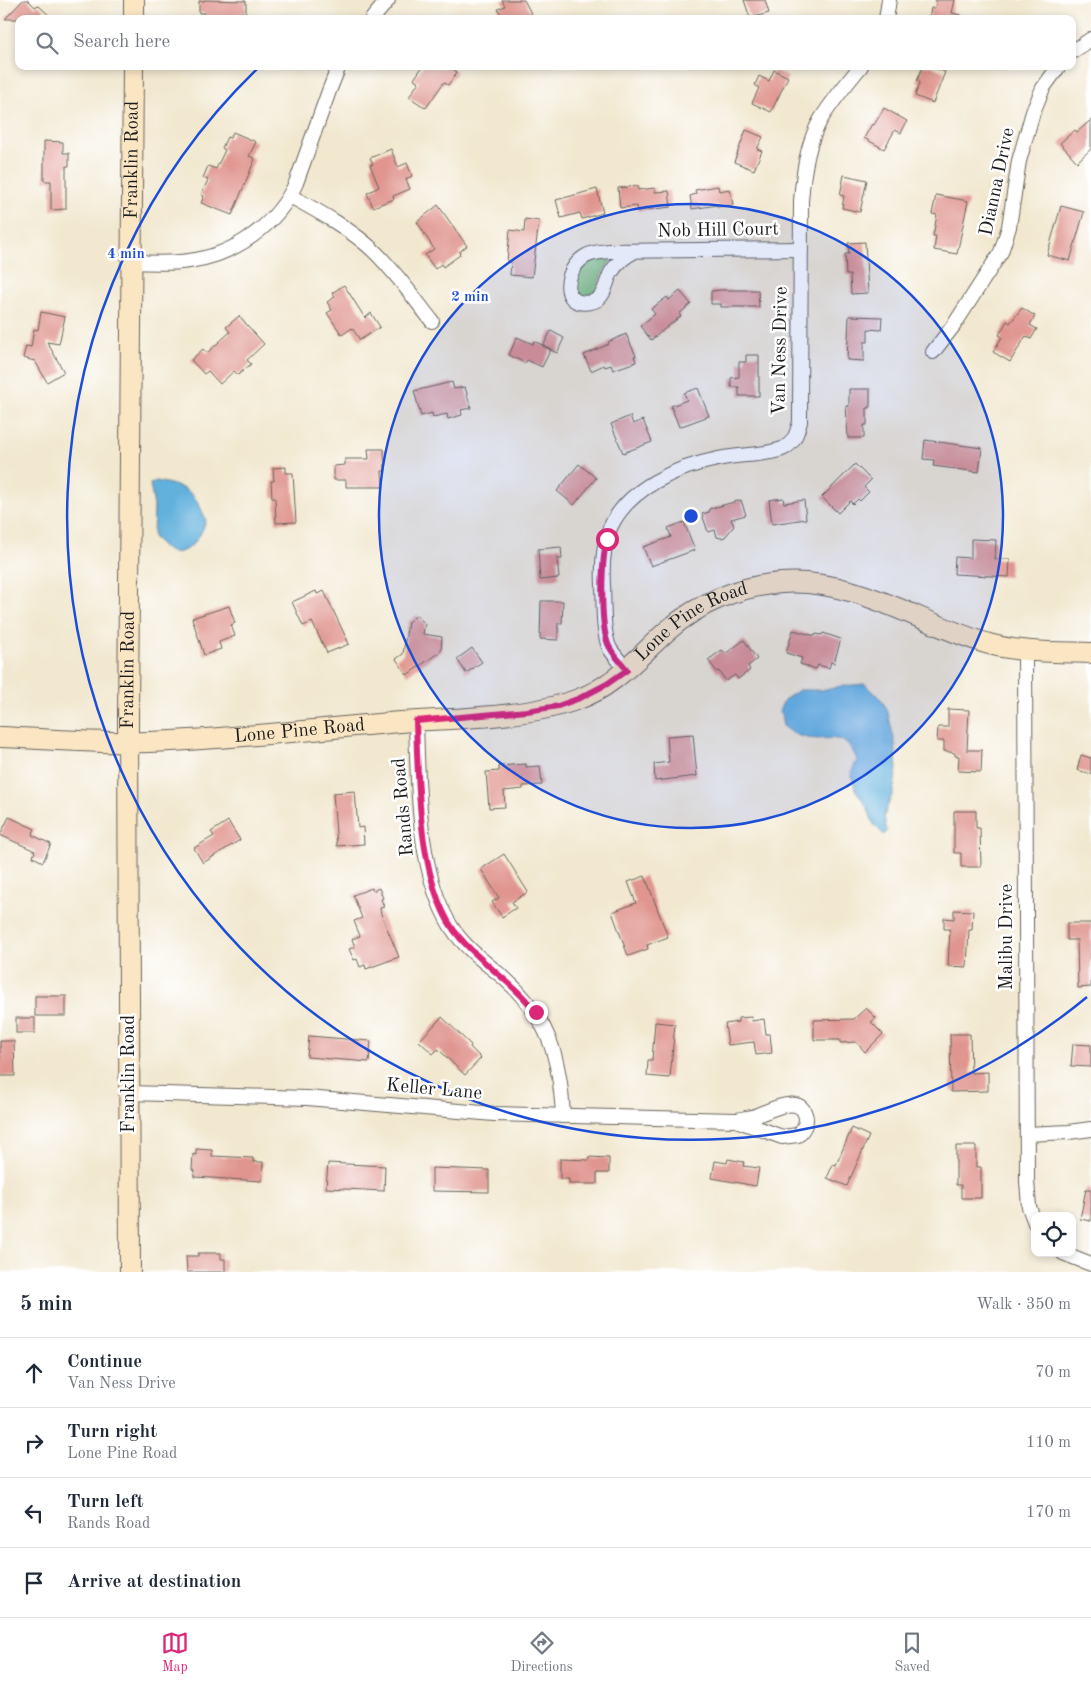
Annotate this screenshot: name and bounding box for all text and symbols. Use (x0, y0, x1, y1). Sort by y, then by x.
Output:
search box (15, 15, 1076, 70)
icon: search (33, 29, 61, 57)
text: Search here (73, 33, 170, 52)
street label: Franklin Road (122, 101, 142, 219)
street label: Dianna Drive (977, 126, 1019, 238)
street label: Nob Hill Court (657, 220, 779, 242)
text: 4 min (107, 247, 145, 262)
street label: Van Ness Drive (770, 286, 792, 416)
text: 2 min (451, 290, 489, 305)
centre of rings (682, 507, 700, 525)
route start (596, 528, 619, 551)
street label: Lone Pine Road (632, 579, 750, 665)
street label: Franklin Road (118, 611, 138, 729)
street label: Lone Pine Road (233, 716, 366, 746)
street label: Rands Road (390, 757, 418, 857)
street label: Malibu Drive (998, 884, 1017, 990)
route end (525, 1001, 548, 1024)
street label: Franklin Road (120, 1015, 139, 1133)
street label: Keller Lane (385, 1076, 483, 1104)
map controls (1031, 1212, 1076, 1257)
button: locate (1031, 1212, 1076, 1257)
text: 5 min (20, 1294, 73, 1315)
text: Walk · 350 m (976, 1297, 1071, 1313)
text: Continue (67, 1353, 142, 1372)
icon: ahead (20, 1359, 48, 1387)
text: 70 m (1035, 1365, 1071, 1381)
text: Van Ness Drive (67, 1376, 176, 1392)
text: Turn right (67, 1423, 157, 1442)
icon: right (20, 1429, 48, 1457)
text: 110 m (1026, 1435, 1071, 1451)
text: Lone Pine Road (67, 1446, 177, 1462)
text: Turn left (67, 1493, 144, 1512)
icon: left (20, 1499, 48, 1527)
text: 170 m (1026, 1505, 1071, 1521)
text: Rands Road (67, 1516, 150, 1532)
icon: arrive (20, 1569, 48, 1597)
text: Arrive at destination (67, 1573, 241, 1592)
tab: Map (161, 1629, 189, 1676)
tab: Directions (511, 1629, 573, 1676)
tab: Saved (894, 1629, 930, 1676)

